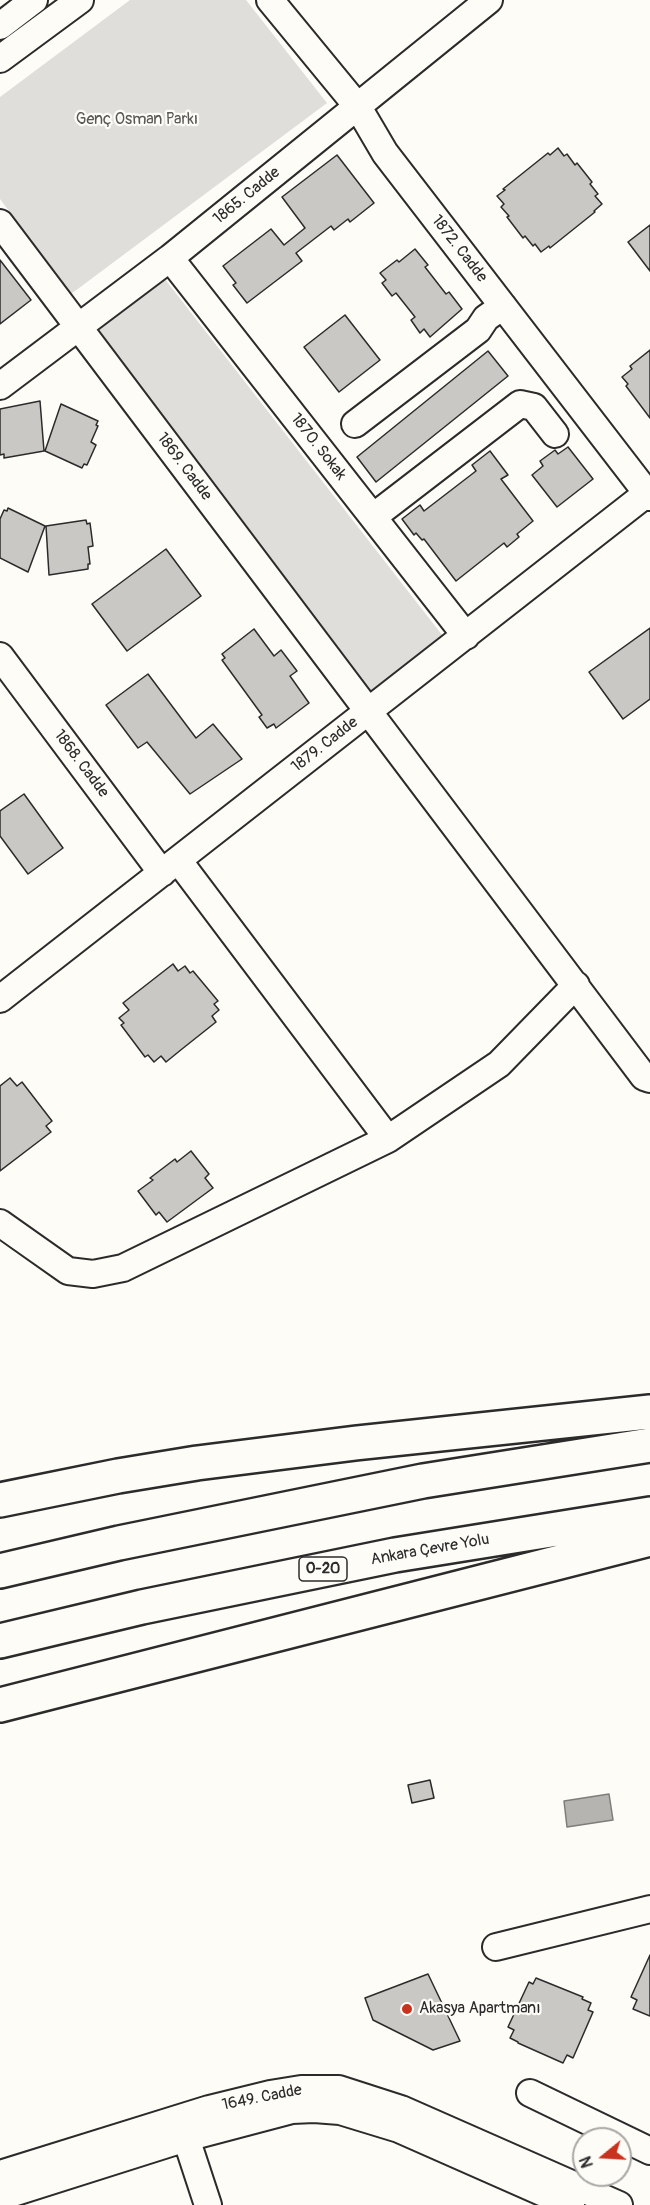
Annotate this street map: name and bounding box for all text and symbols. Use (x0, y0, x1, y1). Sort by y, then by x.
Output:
park label: Genç Osman Parkı (76, 110, 198, 130)
street label: 1865. Cadde (210, 163, 284, 229)
street label: 1872. Cadde (427, 212, 491, 286)
street label: 1870. Sokak (286, 410, 350, 484)
street label: 1869. Cadde (152, 429, 216, 505)
street label: 1879. Cadde (288, 713, 362, 777)
street label: 1868. Cadde (49, 726, 113, 802)
street label: Ankara Çevre Yolu (369, 1530, 491, 1570)
road number: O-20 (299, 1557, 347, 1581)
place label: Akasya Apartmanı (419, 1999, 540, 2019)
marker: Akasya Apartmanı (400, 2002, 414, 2016)
street label: 1649. Cadde (220, 2081, 304, 2115)
north arrow (572, 2127, 632, 2187)
text: N (576, 2154, 598, 2170)

